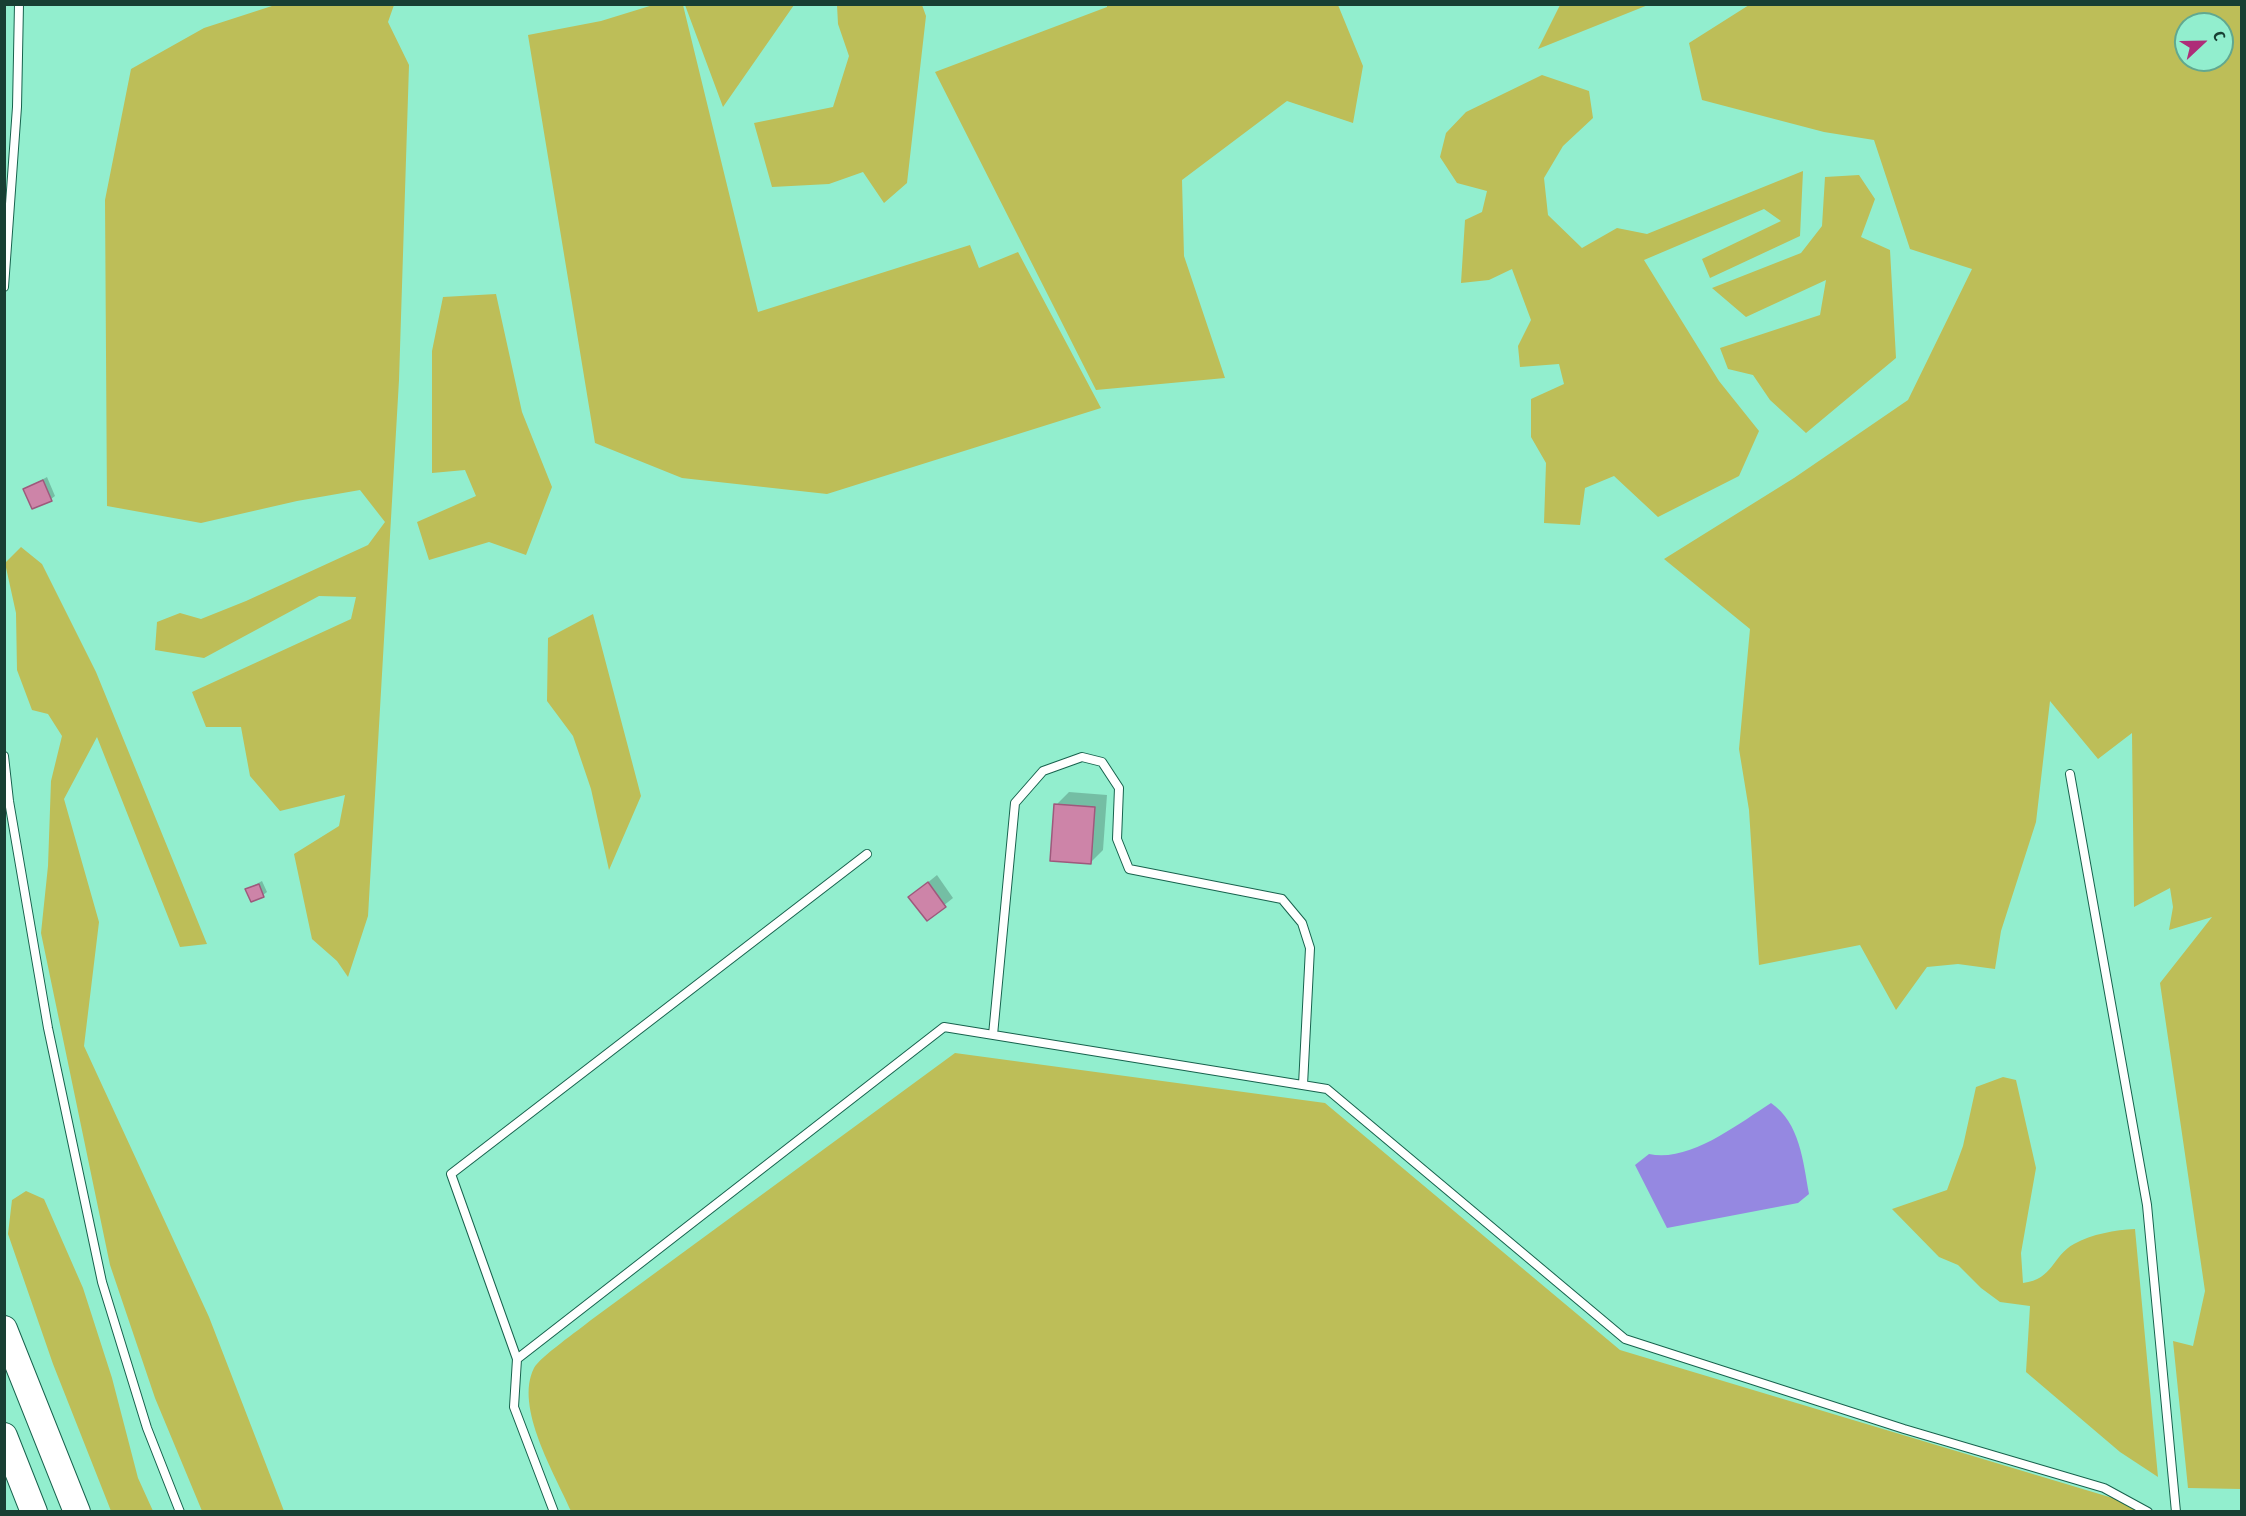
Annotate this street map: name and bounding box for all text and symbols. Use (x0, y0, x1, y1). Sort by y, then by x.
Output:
north arrow (2174, 12, 2234, 72)
text: С (2209, 28, 2230, 43)

